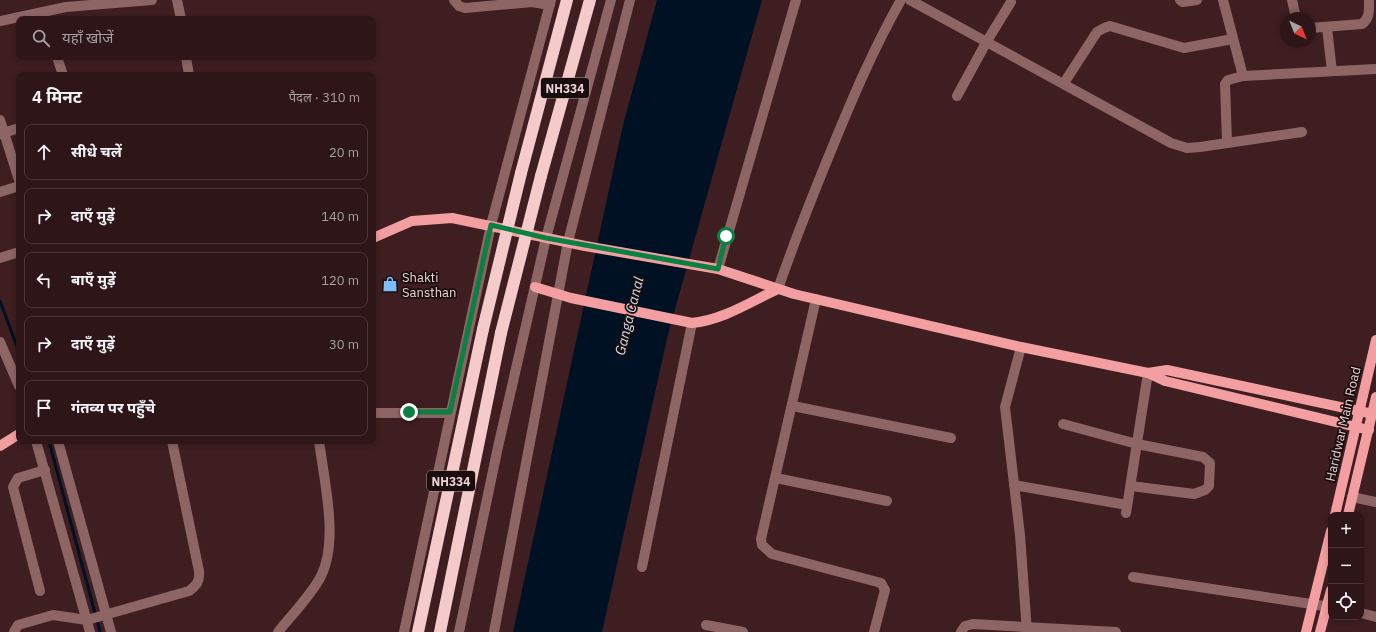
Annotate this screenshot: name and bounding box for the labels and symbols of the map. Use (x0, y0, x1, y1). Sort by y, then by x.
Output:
north arrow (1280, 12, 1316, 48)
road number: NH334 (541, 78, 589, 98)
route start (717, 227, 735, 245)
place label: Shakti Sansthan (402, 269, 456, 301)
shop icon: Shakti Sansthan (381, 275, 399, 293)
water label: Ganga Canal (611, 275, 647, 357)
street label: Haridwar Main Road (1322, 365, 1364, 483)
route end (400, 403, 418, 421)
road number: NH334 (427, 471, 475, 491)

